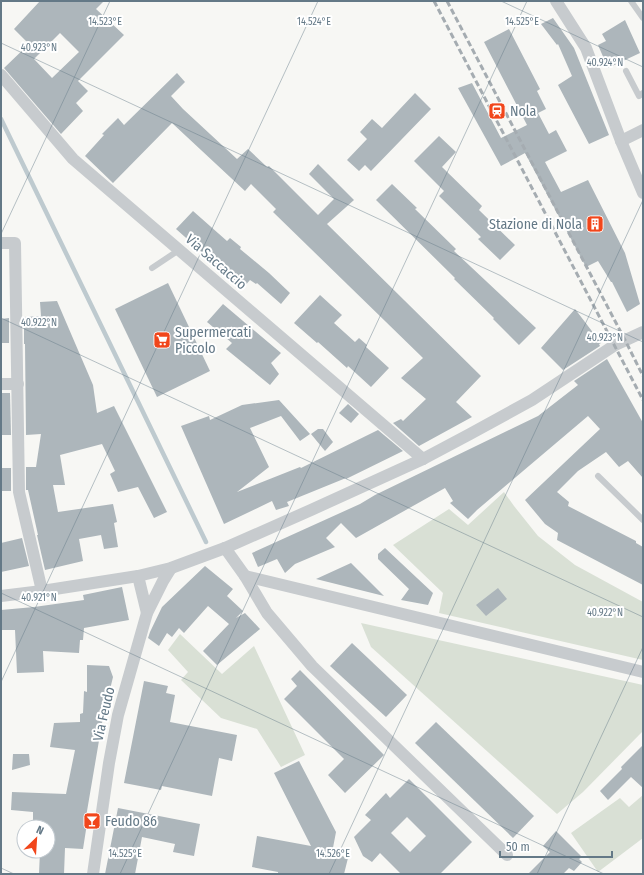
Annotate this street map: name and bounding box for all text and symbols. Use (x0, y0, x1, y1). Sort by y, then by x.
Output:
text: 14.523°E (88, 16, 122, 28)
text: 14.524°E (297, 16, 331, 28)
text: 14.525°E (505, 16, 539, 28)
text: 40.923°N (21, 42, 57, 54)
text: 40.924°N (587, 57, 623, 69)
station icon: Nola (487, 101, 507, 121)
place label: Nola (510, 103, 536, 120)
building icon: Stazione di Nola (585, 214, 605, 234)
place label: Stazione di Nola (489, 216, 582, 233)
street label: Via Saccaccio (182, 231, 250, 293)
text: 40.922°N (21, 317, 57, 329)
place label: Supermercati Piccolo (175, 324, 252, 357)
supermarket icon: Supermercati Piccolo (152, 330, 172, 350)
text: 40.923°N (587, 332, 623, 344)
text: 40.921°N (21, 592, 57, 604)
text: 40.922°N (587, 607, 623, 619)
street label: Via Feudo (89, 685, 119, 743)
bar icon: Feudo 86 (82, 811, 102, 831)
place label: Feudo 86 (105, 813, 157, 830)
north arrow (16, 819, 56, 859)
text: N (34, 823, 46, 838)
scale bar (500, 833, 612, 859)
text: 50 m (506, 840, 530, 854)
text: 14.525°E (108, 848, 142, 860)
text: 14.526°E (316, 848, 350, 860)

